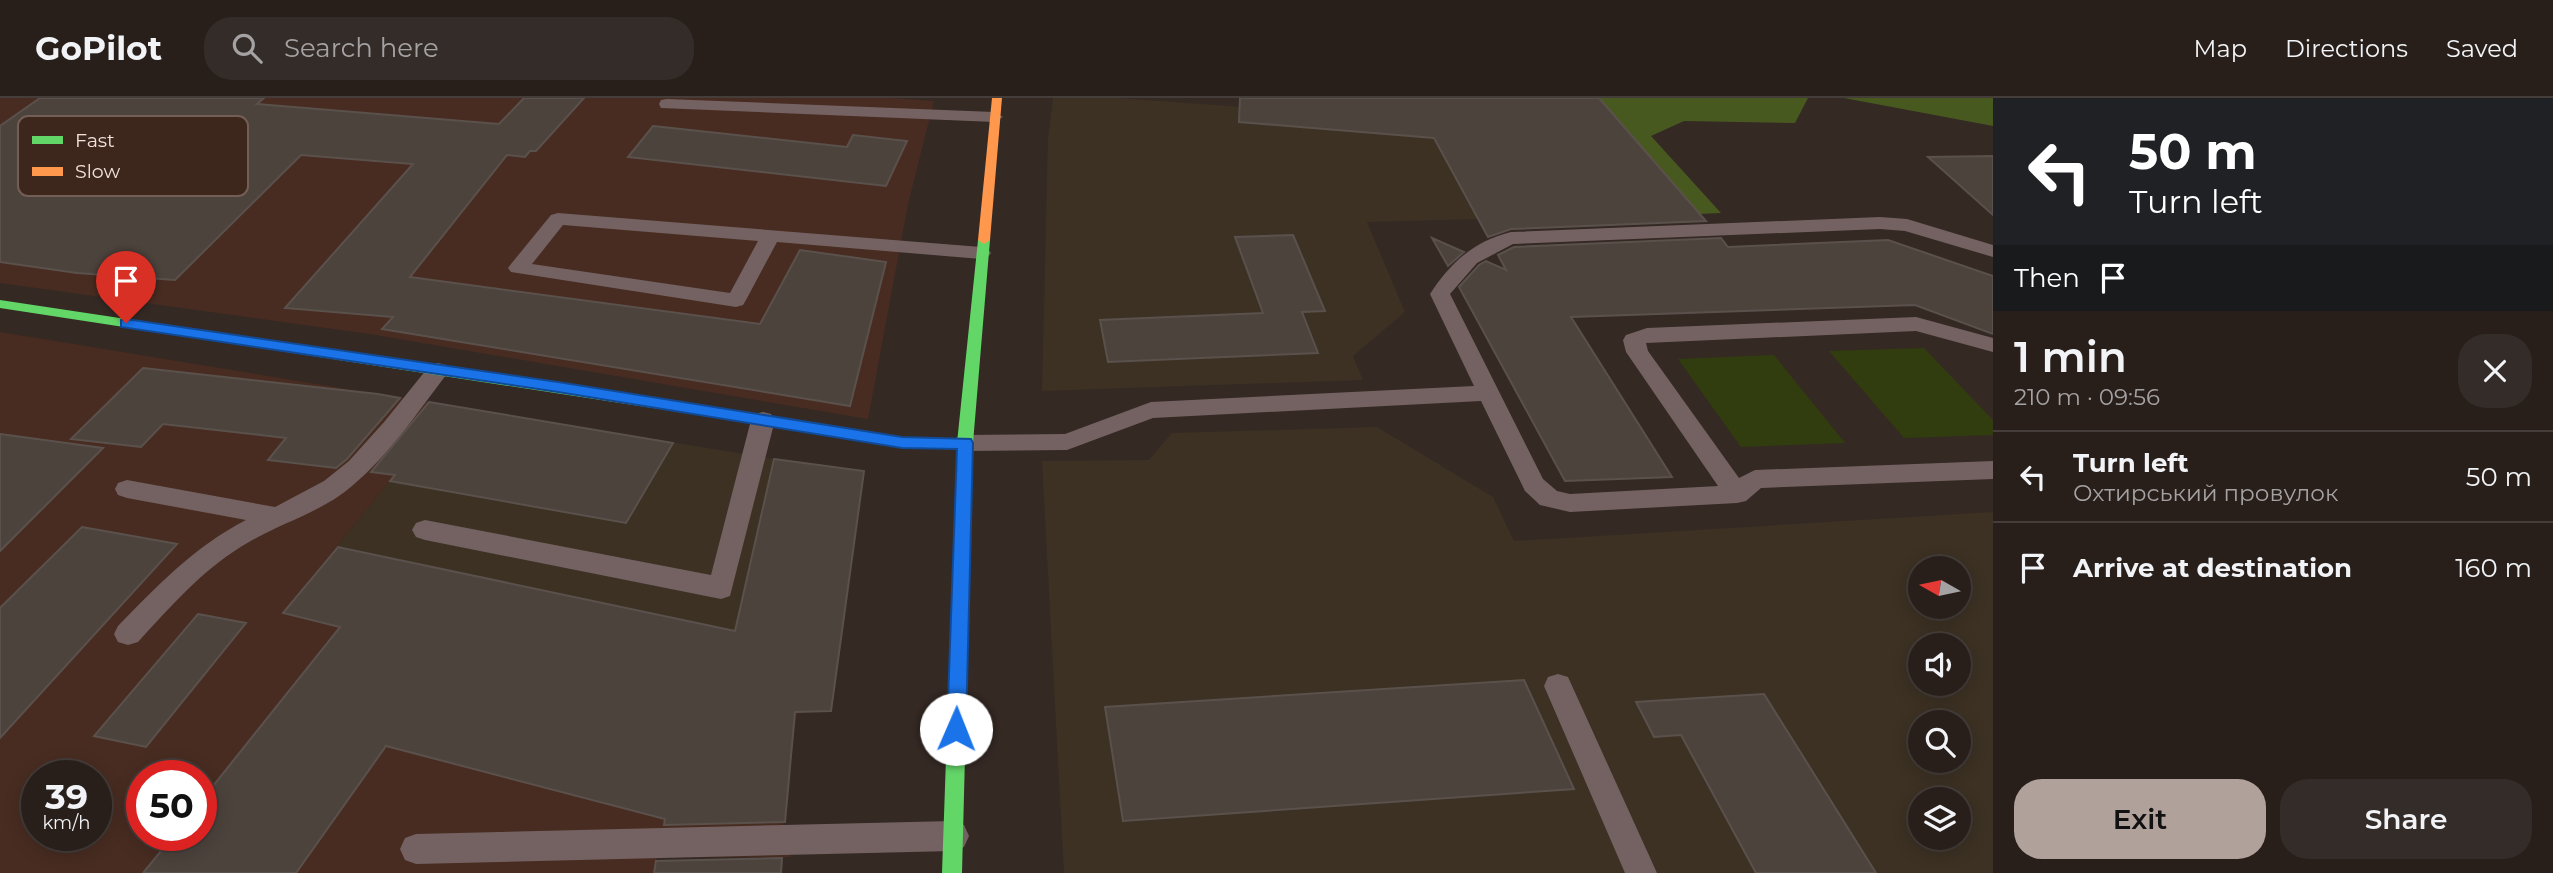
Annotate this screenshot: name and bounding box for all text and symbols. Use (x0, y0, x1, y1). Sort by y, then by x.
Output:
search box (204, 17, 694, 80)
text: GoPilot (35, 28, 162, 68)
icon: search (228, 29, 266, 67)
text: Search here (284, 32, 439, 64)
text: Map (2194, 34, 2247, 63)
text: Directions (2285, 34, 2408, 63)
text: Saved (2446, 34, 2518, 63)
legend (18, 116, 248, 196)
text: 50 m (2129, 122, 2257, 181)
icon: left (2014, 126, 2105, 217)
text: Fast (75, 129, 115, 152)
text: Slow (75, 160, 120, 183)
text: Turn left (2129, 182, 2263, 221)
pin (96, 251, 156, 323)
icon: arrive (2094, 259, 2132, 297)
icon: arrive (107, 262, 145, 300)
text: Then (2014, 262, 2080, 294)
text: 1 min (2014, 331, 2127, 383)
button: close (2458, 334, 2532, 408)
text: 210 m · 09:56 (2014, 383, 2160, 411)
text: Turn left (2073, 447, 2189, 479)
icon: left (2014, 458, 2052, 496)
text: 50 m (2466, 461, 2532, 493)
text: Охтирський провулок (2073, 479, 2338, 507)
icon: arrive (2014, 549, 2052, 587)
text: Arrive at destination (2073, 552, 2352, 584)
text: 160 m (2455, 552, 2532, 584)
north arrow (1908, 556, 1970, 620)
map controls (1908, 556, 1971, 850)
button: sound (1908, 633, 1971, 696)
position arrow (919, 692, 993, 766)
button: search (1908, 710, 1971, 773)
speed limit sign: 50 (126, 760, 217, 851)
text: 39 (45, 775, 88, 818)
button: Exit (2014, 779, 2266, 859)
button: Share (2280, 779, 2532, 859)
button: layers (1908, 787, 1971, 850)
text: km/h (42, 812, 91, 834)

